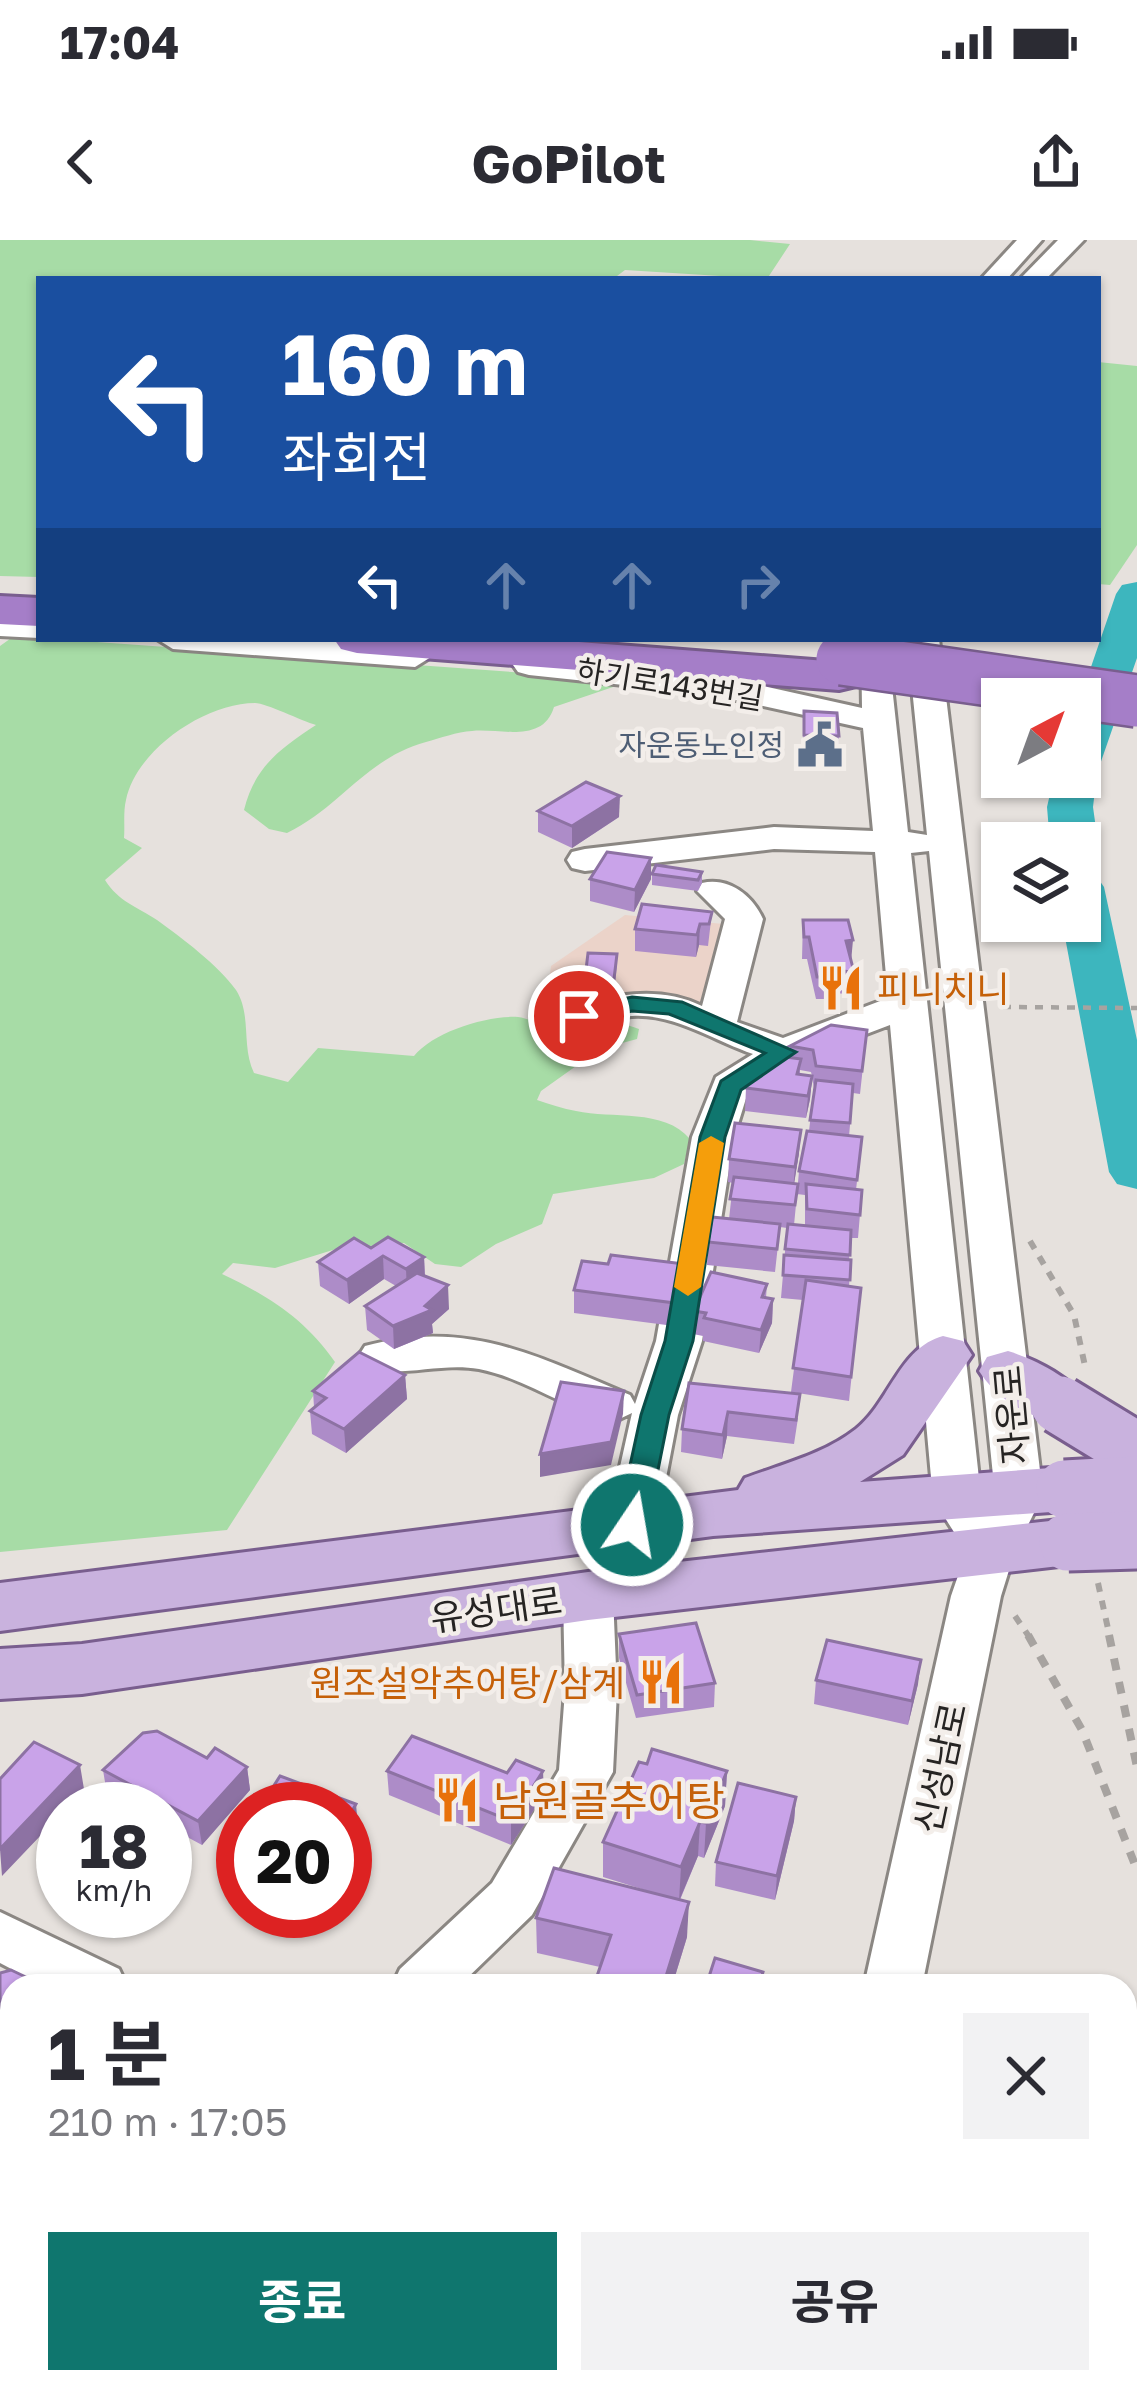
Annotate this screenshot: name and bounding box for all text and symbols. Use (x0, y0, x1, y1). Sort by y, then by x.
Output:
text: 17:04 (60, 15, 179, 69)
icon: back (48, 129, 114, 195)
icon: share (1023, 129, 1089, 195)
text: GoPilot (471, 130, 666, 195)
text: 160 m (282, 313, 528, 413)
icon: left (84, 324, 240, 480)
text: 좌회전 (282, 424, 431, 489)
icon: left (347, 552, 413, 618)
icon: ahead (473, 552, 539, 618)
icon: ahead (599, 552, 665, 618)
icon: right (725, 552, 791, 618)
street label: 하기로143번길 (574, 651, 766, 717)
north arrow (981, 678, 1101, 798)
map controls (981, 678, 1101, 942)
public building icon: 자운동노인정 (795, 720, 845, 770)
place label: 자운동노인정 (618, 727, 784, 763)
button: layers (981, 822, 1101, 942)
restaurant icon: 피니치니 (816, 963, 866, 1013)
pin (528, 965, 630, 1067)
place label: 피니치니 (877, 967, 1009, 1010)
icon: arrive (546, 983, 612, 1049)
street label: 자운로 (985, 1364, 1037, 1466)
position arrow (569, 1462, 695, 1588)
street label: 유성대로 (427, 1578, 565, 1640)
restaurant icon: 원조설악추어탕/삼계 (636, 1657, 686, 1707)
place label: 원조설악추어탕/삼계 (310, 1661, 625, 1704)
street label: 신성남로 (905, 1699, 975, 1837)
restaurant icon: 남원골추어탕 (432, 1775, 482, 1825)
place label: 남원골추어탕 (493, 1775, 725, 1825)
speed limit sign: 20 (216, 1782, 372, 1938)
text: 18 (79, 1809, 149, 1881)
text: km/h (76, 1872, 152, 1908)
text: 1 분 (48, 2009, 169, 2096)
button: close (963, 2013, 1089, 2139)
text: 210 m · 17:05 (48, 2098, 287, 2145)
button: 종료 (48, 2232, 557, 2370)
button: 공유 (581, 2232, 1089, 2370)

